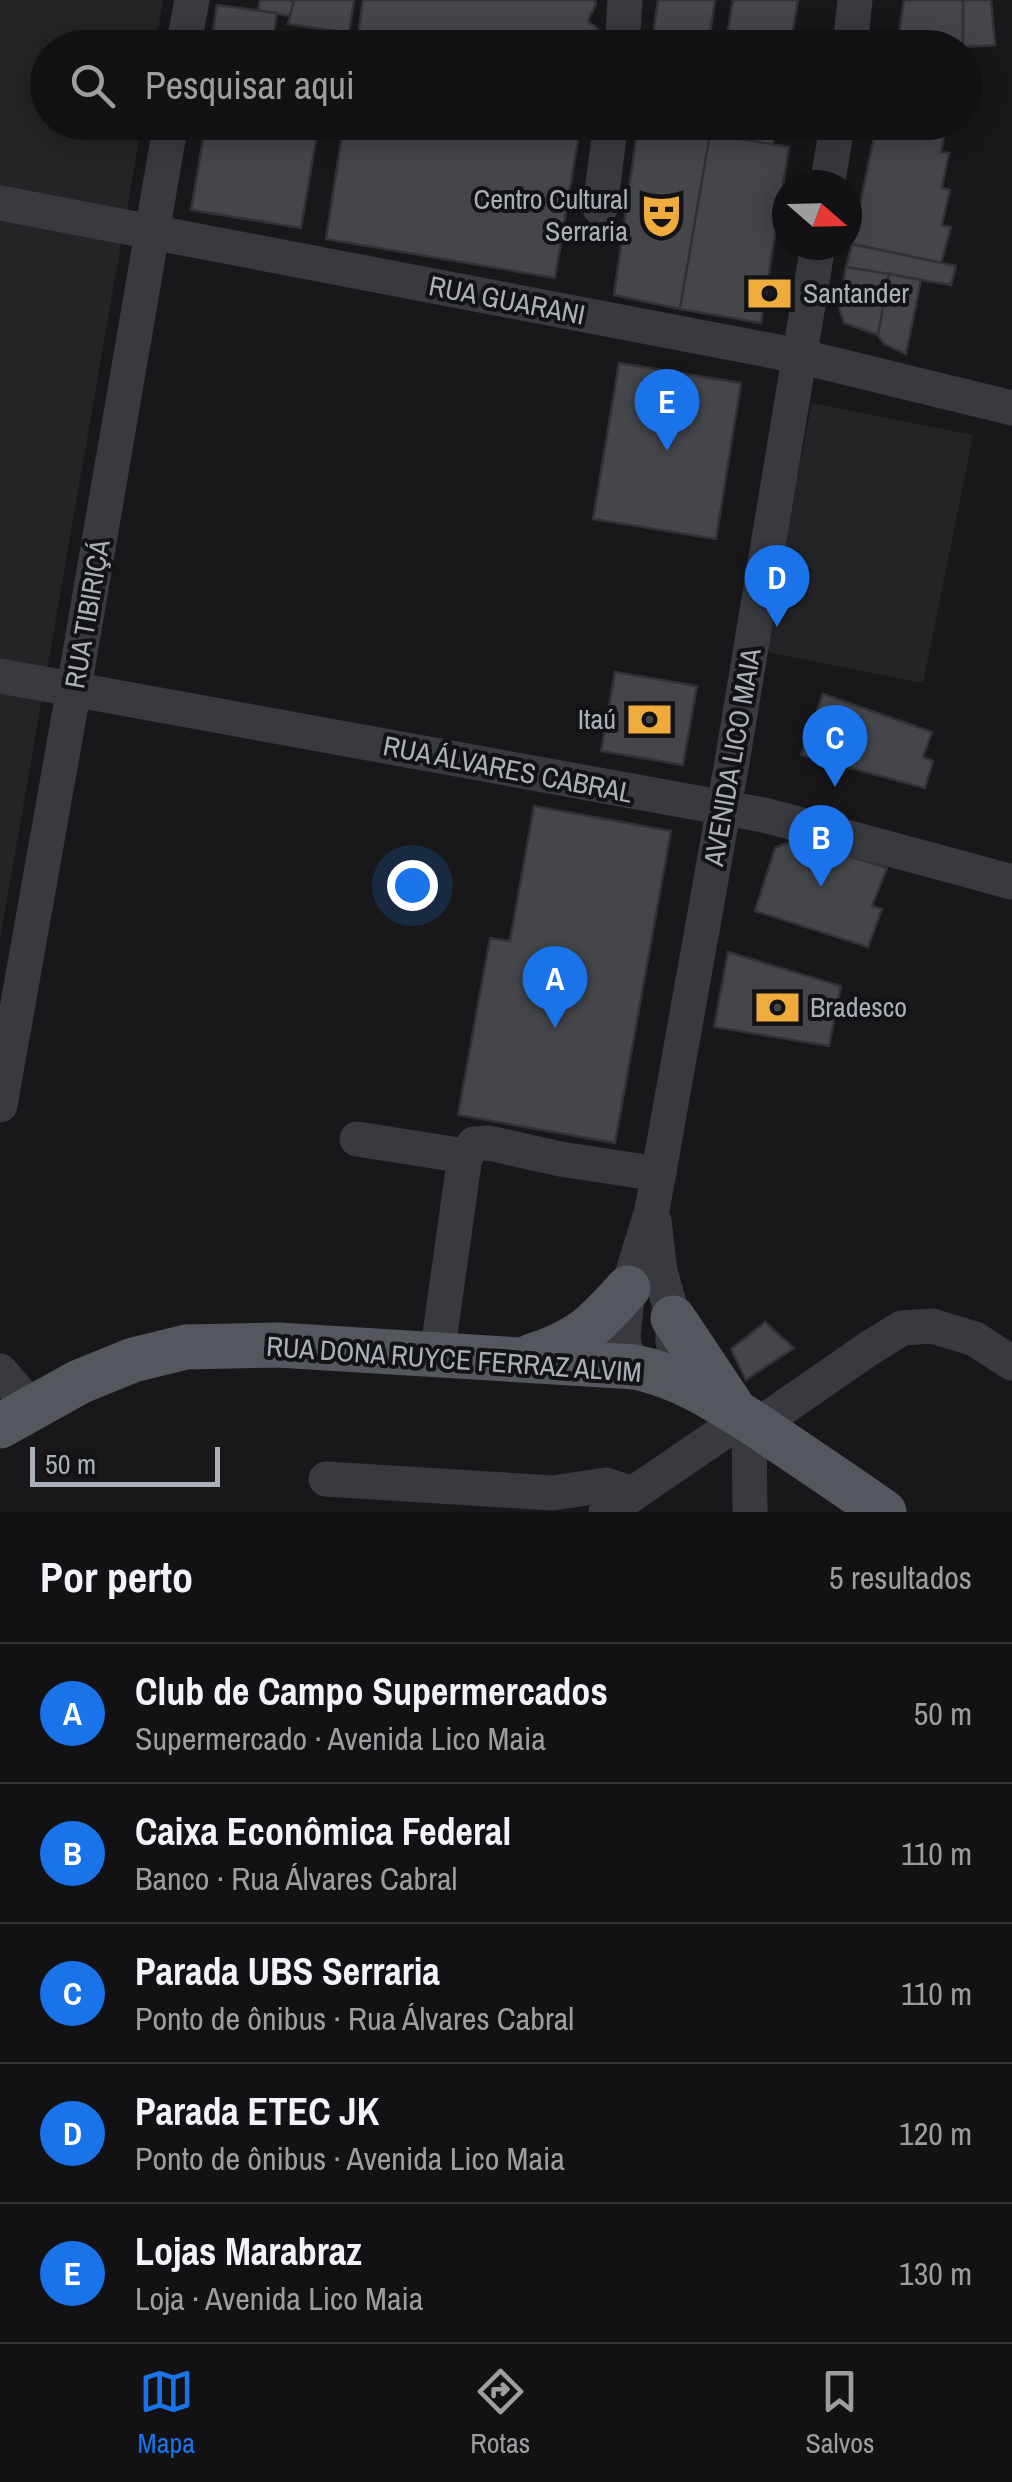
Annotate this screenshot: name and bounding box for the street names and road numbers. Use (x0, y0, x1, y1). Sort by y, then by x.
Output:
street label: RUA GUARANI (426, 266, 588, 334)
street label: RUA TIBIRIÇÁ (55, 536, 119, 691)
street label: AVENIDA LICO MAIA (694, 645, 770, 870)
street label: RUA ÁLVARES CABRAL (380, 726, 636, 812)
street label: RUA DONA RUYCE FERRAZ ALVIM (265, 1327, 643, 1391)

